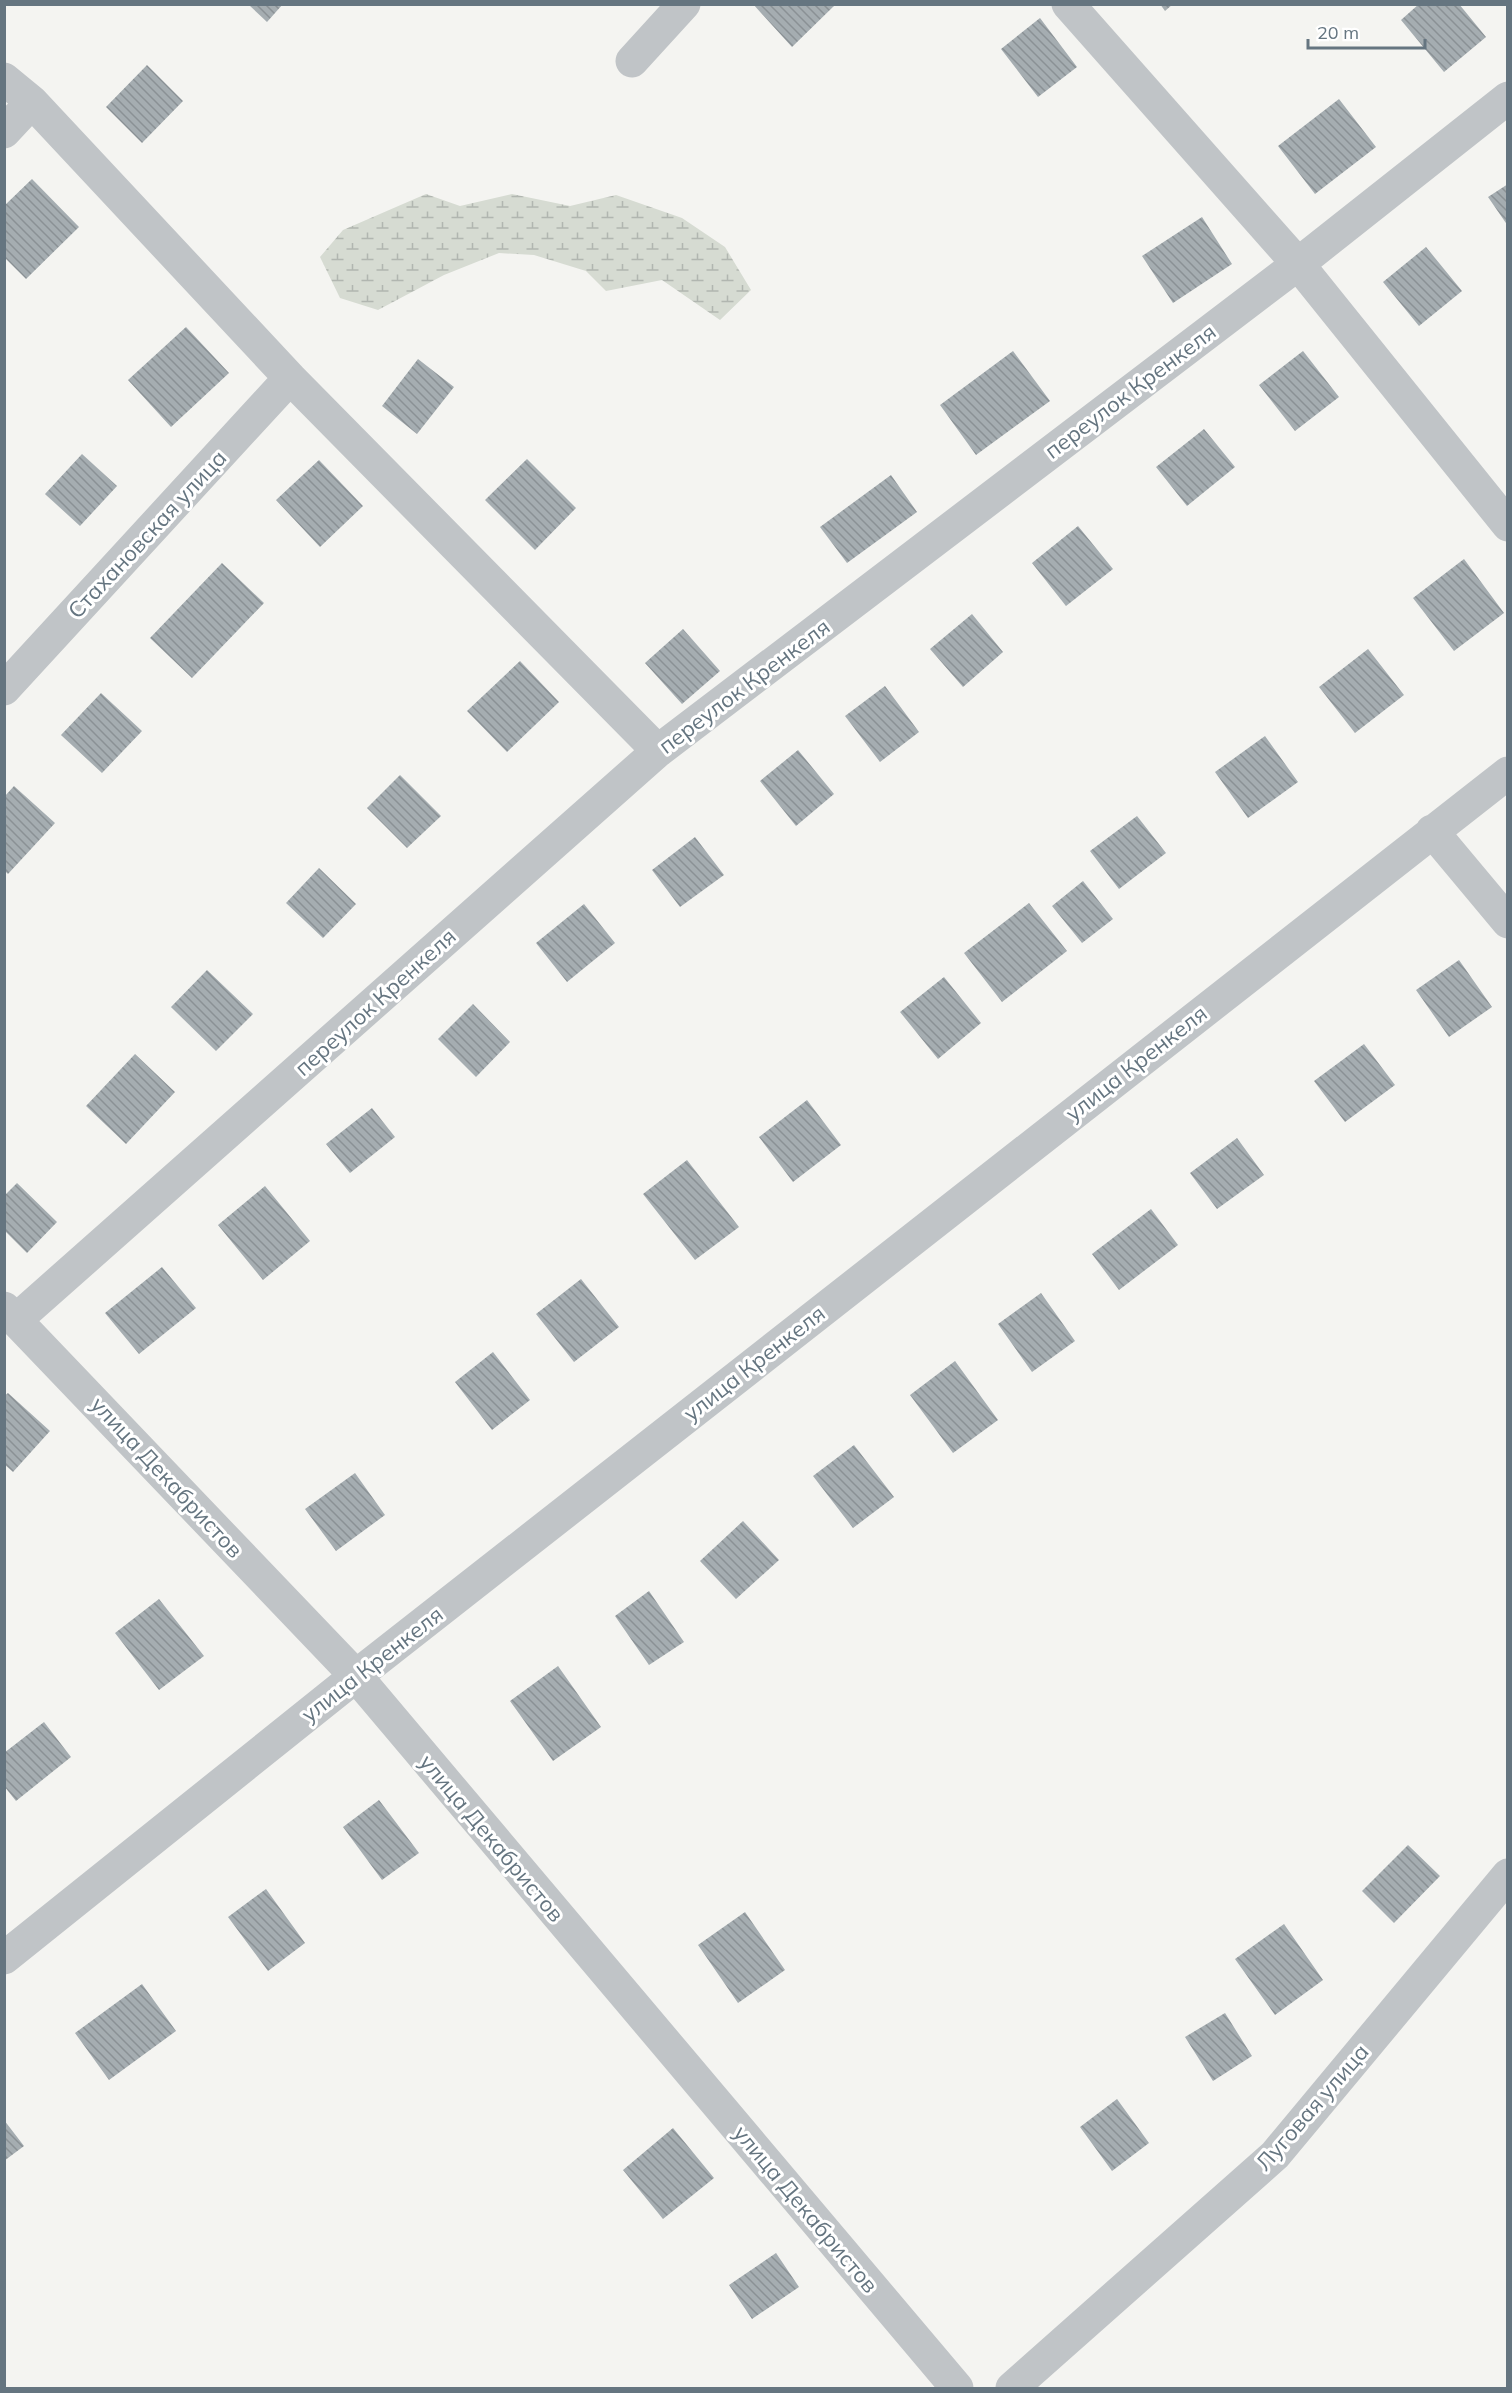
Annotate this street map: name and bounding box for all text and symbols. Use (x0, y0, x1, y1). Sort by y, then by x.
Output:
scale bar (1308, 12, 1425, 50)
text: 20 m (1317, 21, 1359, 44)
street label: переулок Кренкеля (1039, 317, 1221, 465)
street label: Стахановская улица (62, 444, 232, 624)
street label: переулок Кренкеля (653, 612, 835, 760)
street label: переулок Кренкеля (289, 922, 461, 1082)
street label: улица Кренкеля (1060, 999, 1212, 1127)
street label: улица Кренкеля (678, 1299, 830, 1427)
street label: улица Декабристов (85, 1391, 249, 1563)
street label: улица Кренкеля (296, 1600, 448, 1728)
street label: улица Декабристов (414, 1748, 570, 1928)
street label: Луговая улица (1249, 2038, 1375, 2176)
street label: улица Декабристов (728, 2119, 884, 2299)

